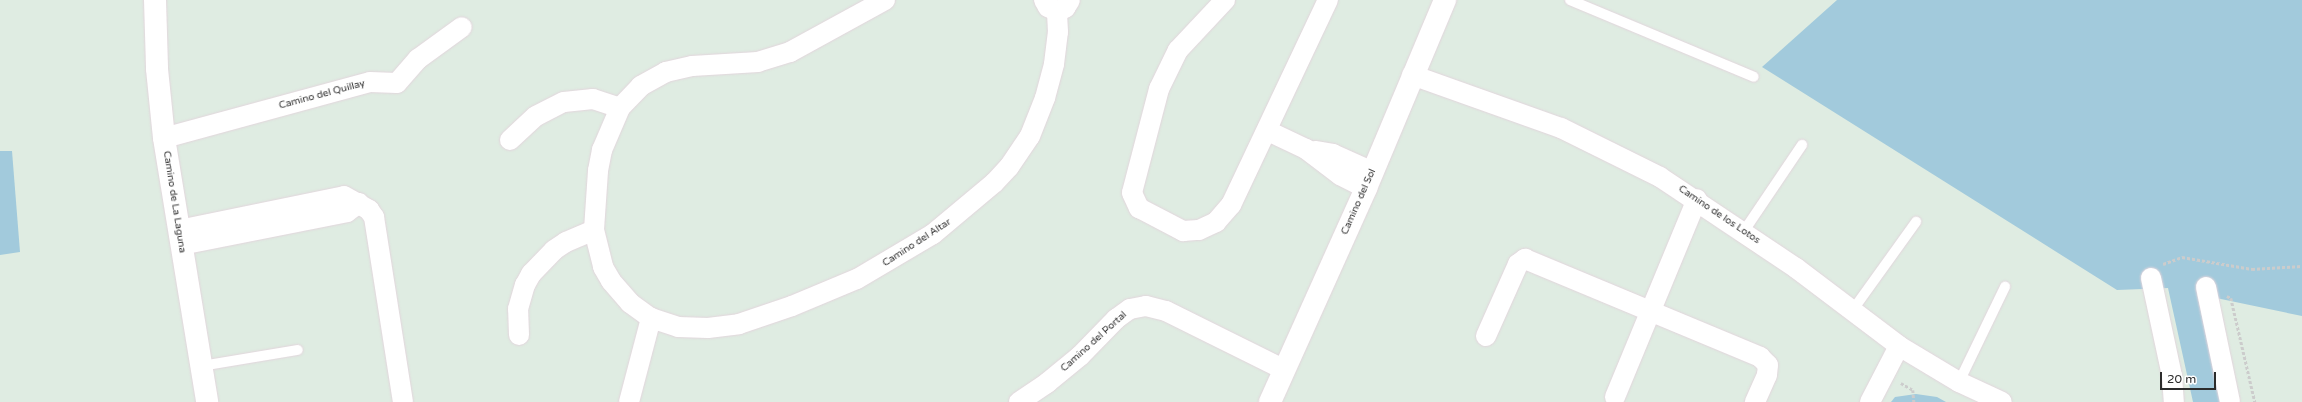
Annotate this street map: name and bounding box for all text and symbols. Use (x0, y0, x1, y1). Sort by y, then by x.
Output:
street label: Camino del Quillay (278, 78, 366, 112)
street label: Camino de La Laguna (160, 150, 188, 254)
street label: Camino del Sol (1339, 167, 1379, 237)
street label: Camino de los Lotos (1676, 183, 1762, 247)
street label: Camino del Altar (881, 216, 953, 270)
street label: Camino del Portal (1059, 309, 1129, 375)
scale bar (2162, 364, 2218, 390)
text: 20 m (2167, 372, 2196, 386)

